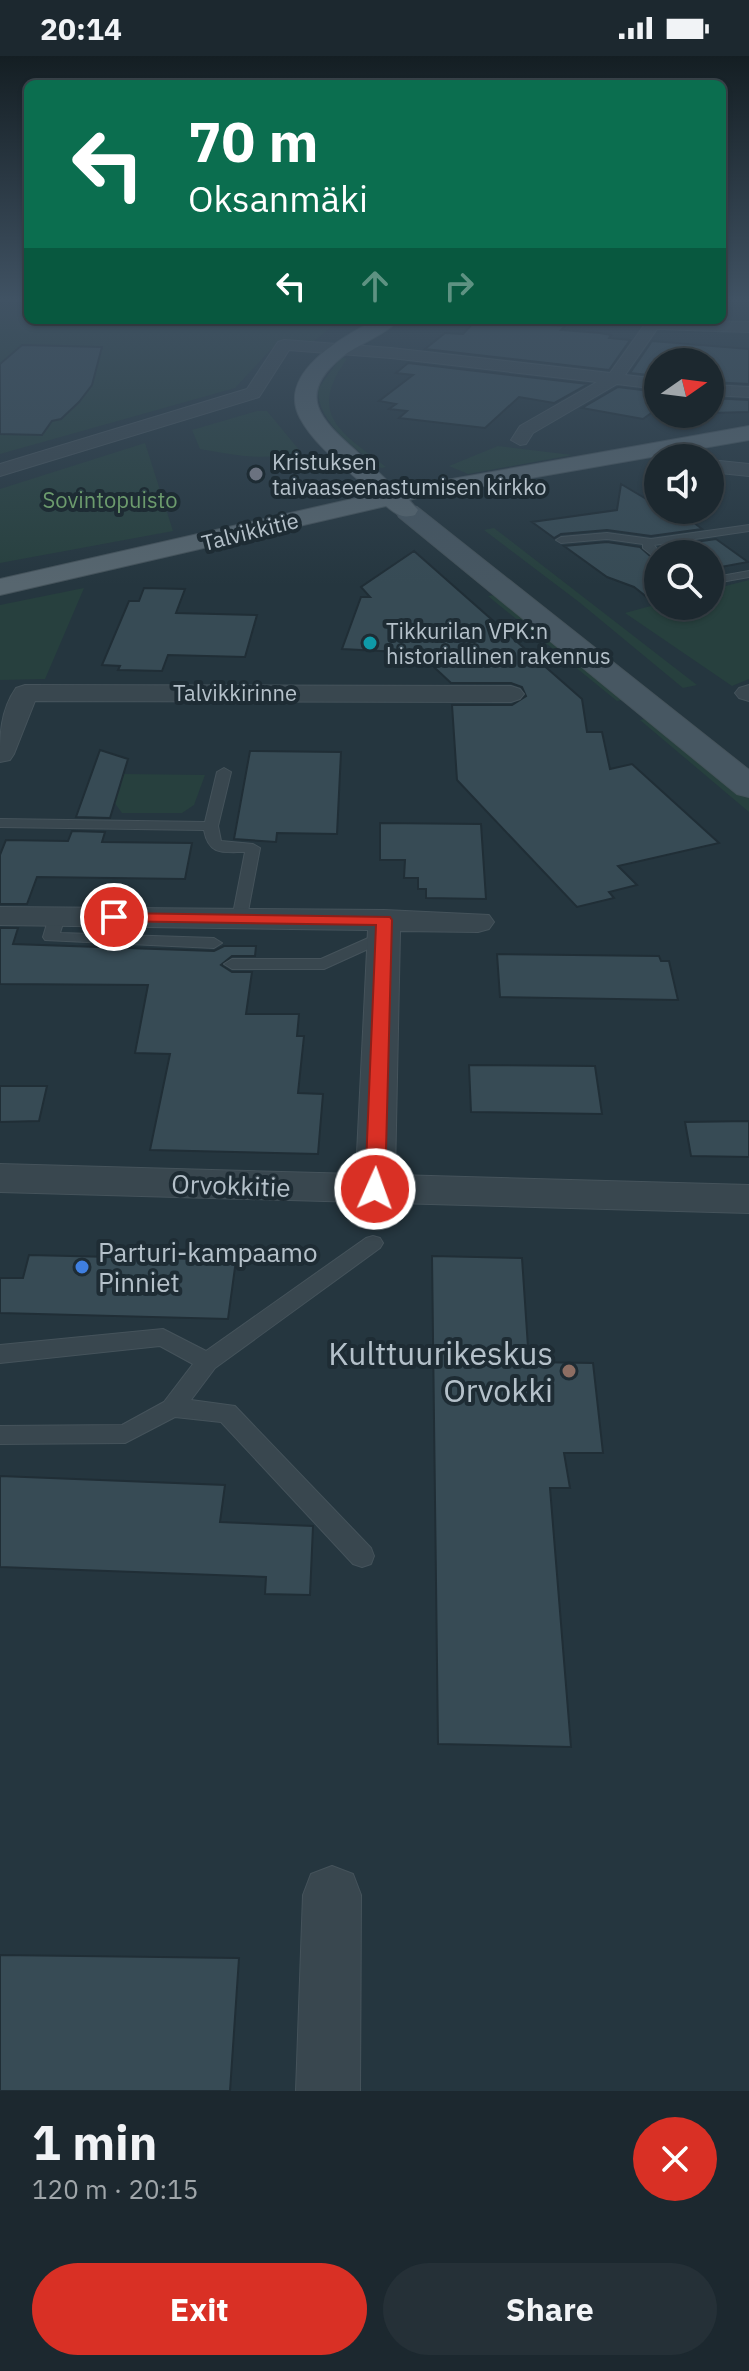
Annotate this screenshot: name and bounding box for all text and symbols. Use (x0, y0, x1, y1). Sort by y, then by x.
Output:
text: 20:14 (40, 9, 122, 48)
text: 70 m (188, 105, 318, 177)
icon: left (56, 112, 160, 216)
text: Oksanmäki (188, 175, 368, 222)
icon: left (269, 264, 313, 308)
icon: ahead (353, 264, 397, 308)
icon: right (437, 264, 481, 308)
north arrow (644, 348, 724, 428)
map controls (644, 348, 724, 620)
button: sound (644, 444, 724, 524)
place label: Kristuksen taivaaseenastumisen kirkko (272, 447, 546, 501)
marker: Kristuksen taivaaseenastumisen kirkko (247, 465, 265, 483)
park label: Sovintopuisto (43, 485, 177, 514)
street label: Talvikkitie (199, 505, 301, 557)
button: search (644, 540, 724, 620)
place label: Tikkurilan VPK:n historiallinen rakennus (386, 616, 611, 670)
marker: Tikkurilan VPK:n historiallinen rakennus (361, 634, 379, 652)
street label: Talvikkirinne (173, 678, 297, 707)
pin (80, 883, 148, 951)
icon: arrive (92, 895, 136, 939)
position arrow (333, 1147, 417, 1231)
street label: Orvokkitie (171, 1166, 291, 1204)
place label: Parturi-kampaamo Pinniet (98, 1235, 318, 1299)
marker: Parturi-kampaamo Pinniet (73, 1258, 91, 1276)
place label: Kulttuurikeskus Orvokki (328, 1332, 553, 1411)
marker: Kulttuurikeskus Orvokki (560, 1362, 578, 1380)
text: 1 min (32, 2111, 157, 2173)
button: close (633, 2117, 717, 2201)
text: 120 m · 20:15 (32, 2172, 198, 2206)
button: Exit (32, 2263, 367, 2355)
button: Share (383, 2263, 717, 2355)

